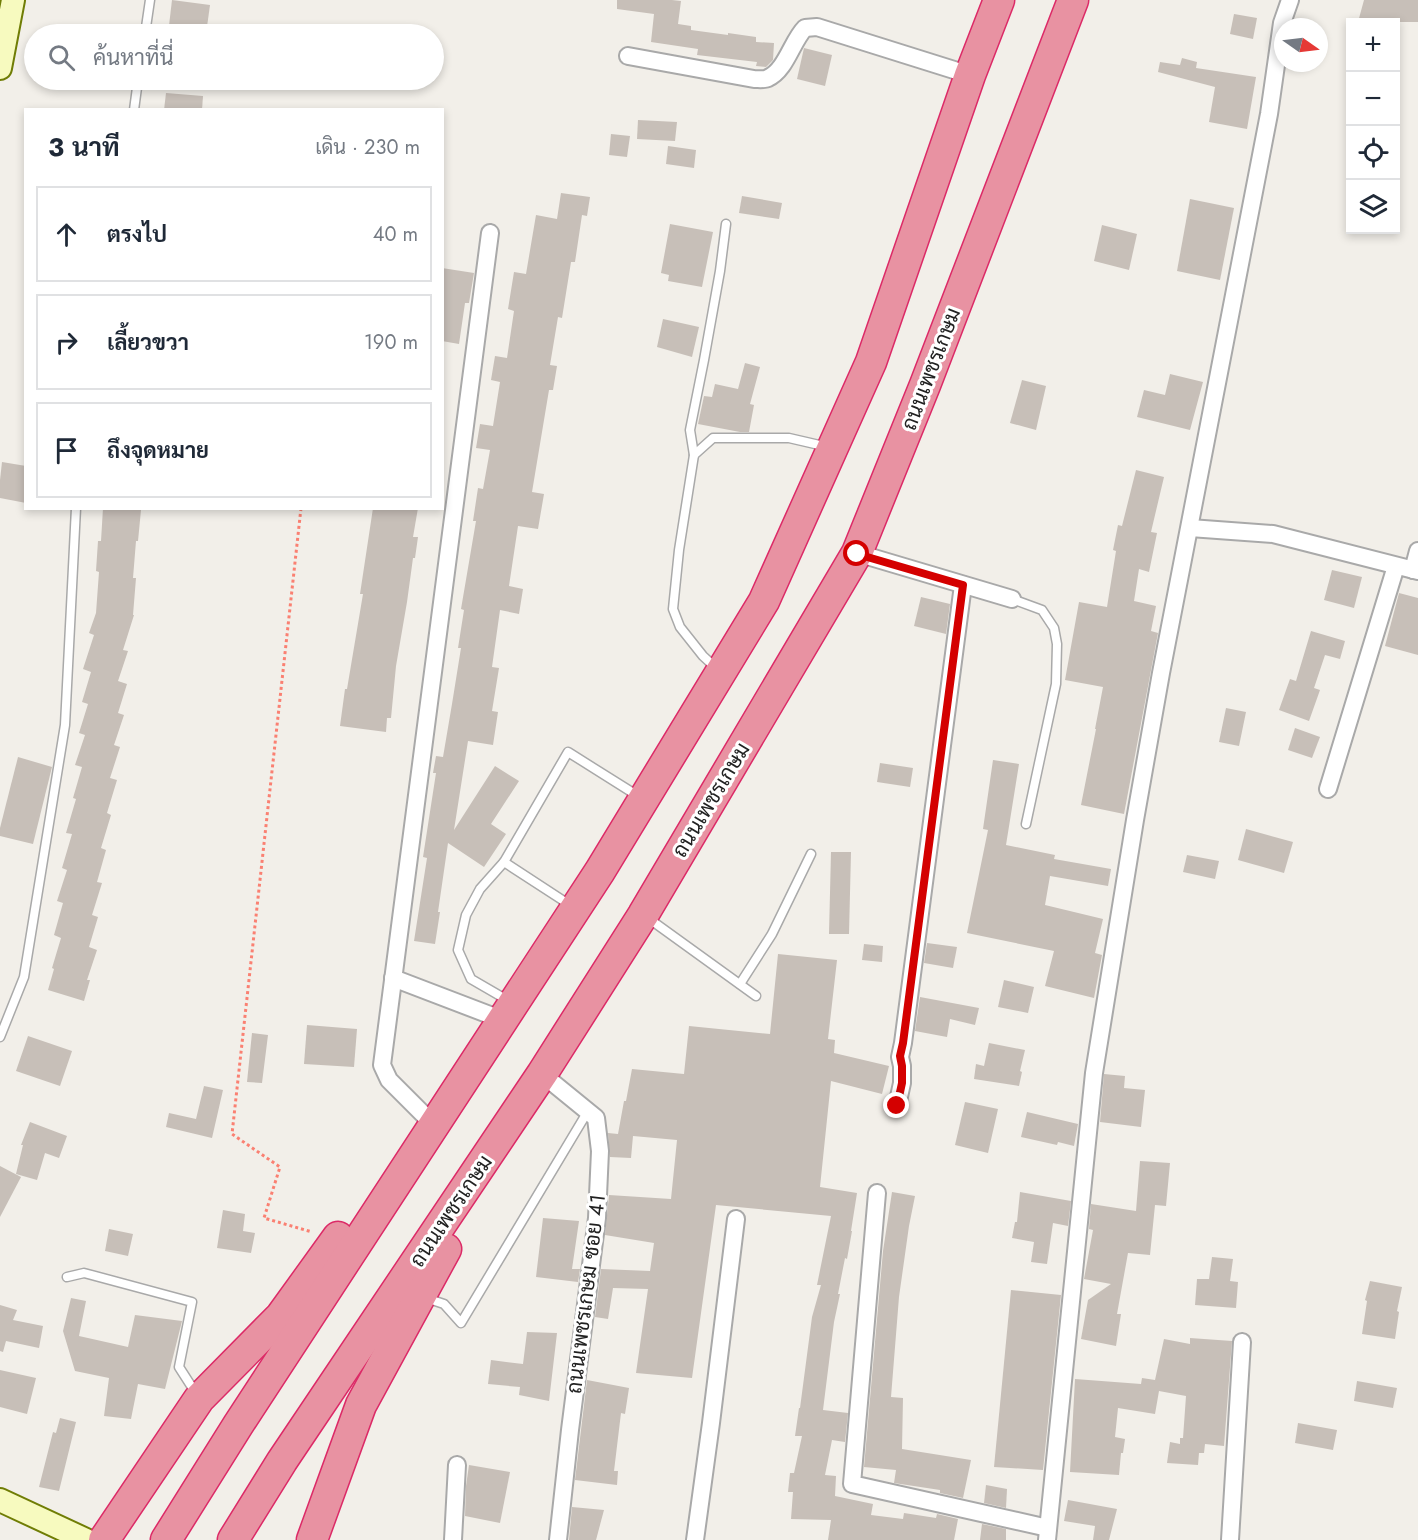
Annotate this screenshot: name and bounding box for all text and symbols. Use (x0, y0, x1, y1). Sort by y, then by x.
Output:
north arrow (1274, 18, 1328, 72)
map controls (1346, 18, 1400, 234)
button: + (1346, 18, 1400, 72)
search box (24, 24, 444, 90)
icon: search (45, 41, 78, 74)
text: ค้นหาที่นี่ (93, 41, 173, 73)
button: − (1346, 72, 1400, 126)
button: locate (1346, 126, 1400, 180)
text: 3 นาที (48, 128, 120, 166)
text: เดิน · 230 m (315, 133, 420, 162)
button: layers (1346, 180, 1400, 234)
icon: ahead (50, 218, 83, 251)
text: ตรงไป (107, 218, 167, 250)
text: 40 m (373, 220, 418, 249)
street label: ถนนเพชรเกษม (894, 303, 968, 435)
icon: right (50, 326, 83, 359)
text: เลี้ยวขวา (107, 326, 189, 358)
text: 190 m (364, 328, 418, 357)
icon: arrive (50, 434, 83, 467)
text: ถึงจุดหมาย (107, 434, 209, 466)
route start (843, 540, 869, 566)
street label: ถนนเพชรเกษม (665, 737, 757, 863)
route end (883, 1092, 909, 1118)
street label: ถนนเพชรเกษม (402, 1149, 500, 1273)
street label: ถนนเพชรเกษม ซอย 41 (559, 1193, 613, 1395)

